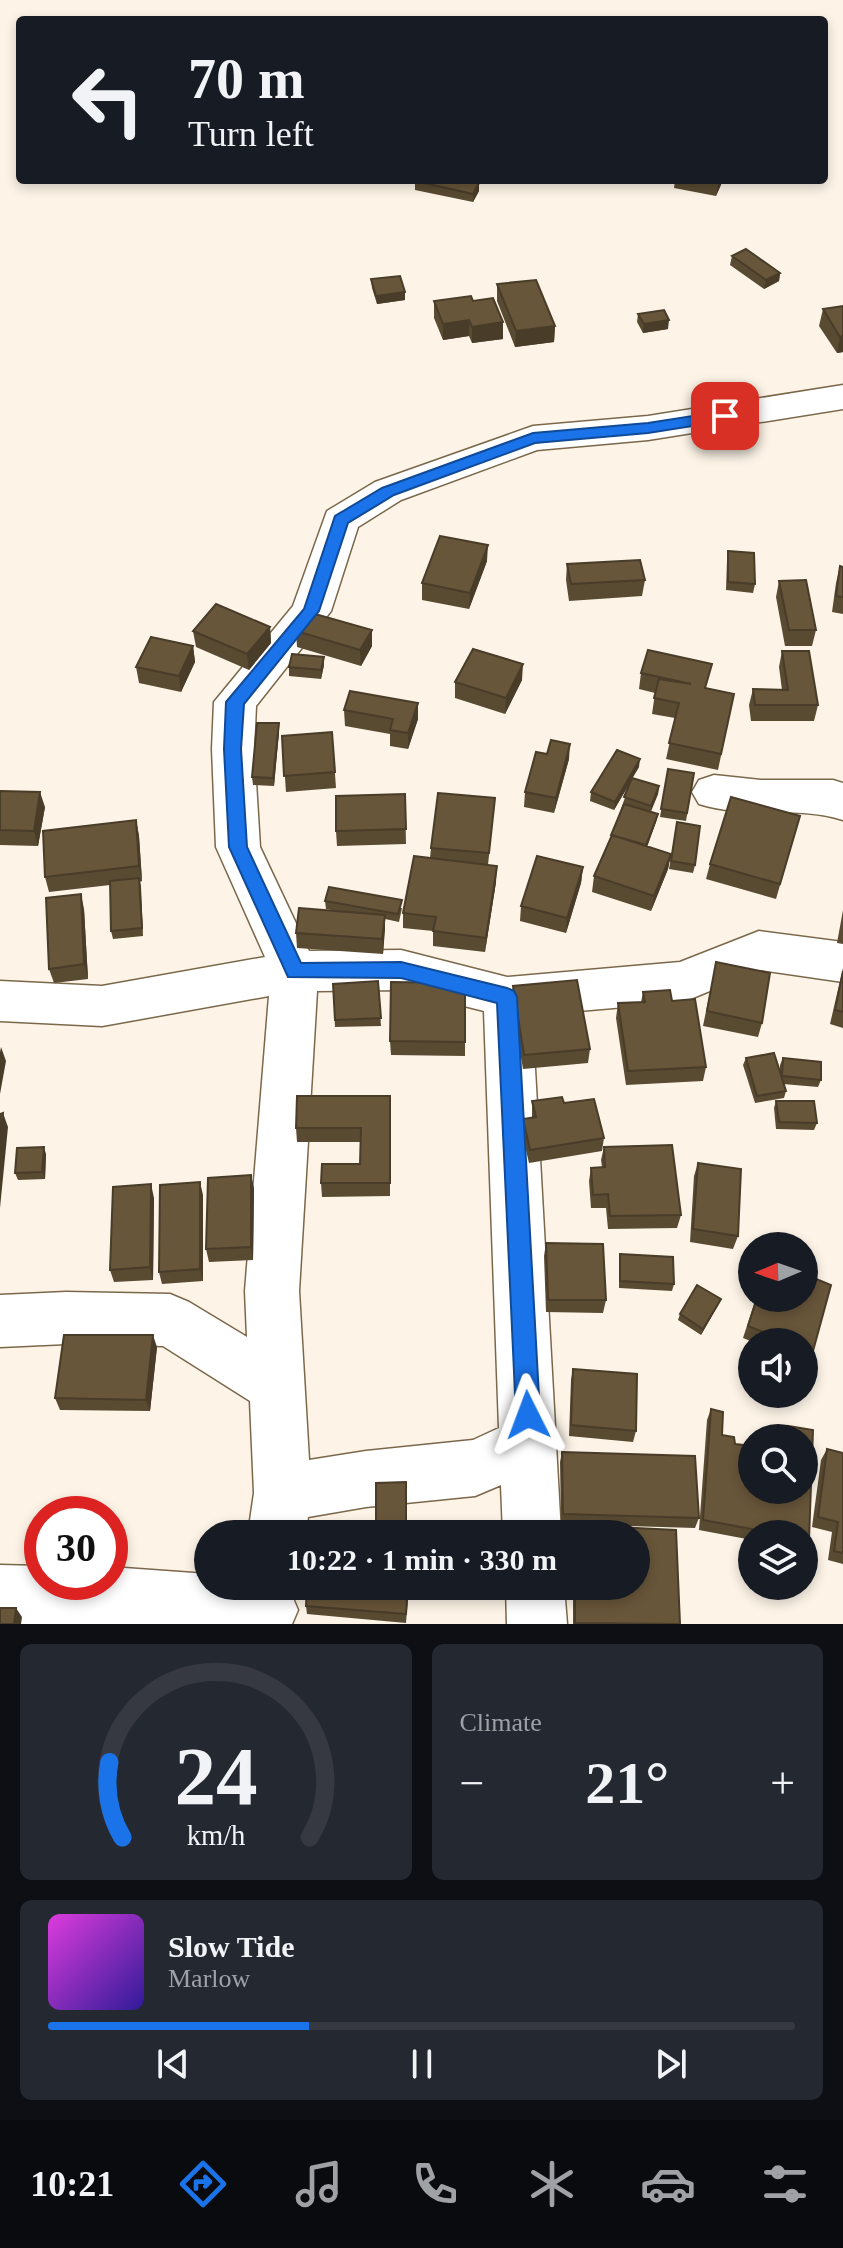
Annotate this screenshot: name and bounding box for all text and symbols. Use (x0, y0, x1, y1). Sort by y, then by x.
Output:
icon: left (56, 48, 160, 152)
text: 70 m (188, 48, 305, 110)
text: Turn left (188, 114, 314, 154)
pin (691, 382, 759, 450)
icon: arrive (703, 394, 747, 438)
north arrow (738, 1232, 818, 1312)
map controls (738, 1232, 818, 1600)
button: sound (738, 1328, 818, 1408)
position arrow (486, 1373, 570, 1457)
button: search (738, 1424, 818, 1504)
speed limit sign: 30 (24, 1496, 128, 1600)
button: layers (738, 1520, 818, 1600)
text: 10:22 · 1 min · 330 m (287, 1543, 557, 1576)
text: Climate (460, 1708, 542, 1737)
text: 24 (174, 1730, 257, 1822)
text: 21° (585, 1750, 669, 1816)
text: − (460, 1759, 484, 1808)
text: + (770, 1759, 795, 1808)
text: km/h (186, 1820, 245, 1851)
text: Slow Tide (168, 1930, 294, 1963)
text: Marlow (168, 1964, 250, 1993)
icon: previous (151, 2042, 195, 2086)
icon: pause (400, 2042, 444, 2086)
icon: next (649, 2042, 693, 2086)
icon: directions (175, 2156, 231, 2212)
icon: music (291, 2156, 347, 2212)
icon: phone (407, 2156, 463, 2212)
icon: climate (524, 2156, 580, 2212)
icon: car (640, 2156, 696, 2212)
icon: filters (757, 2156, 813, 2212)
text: 10:21 (30, 2164, 114, 2204)

